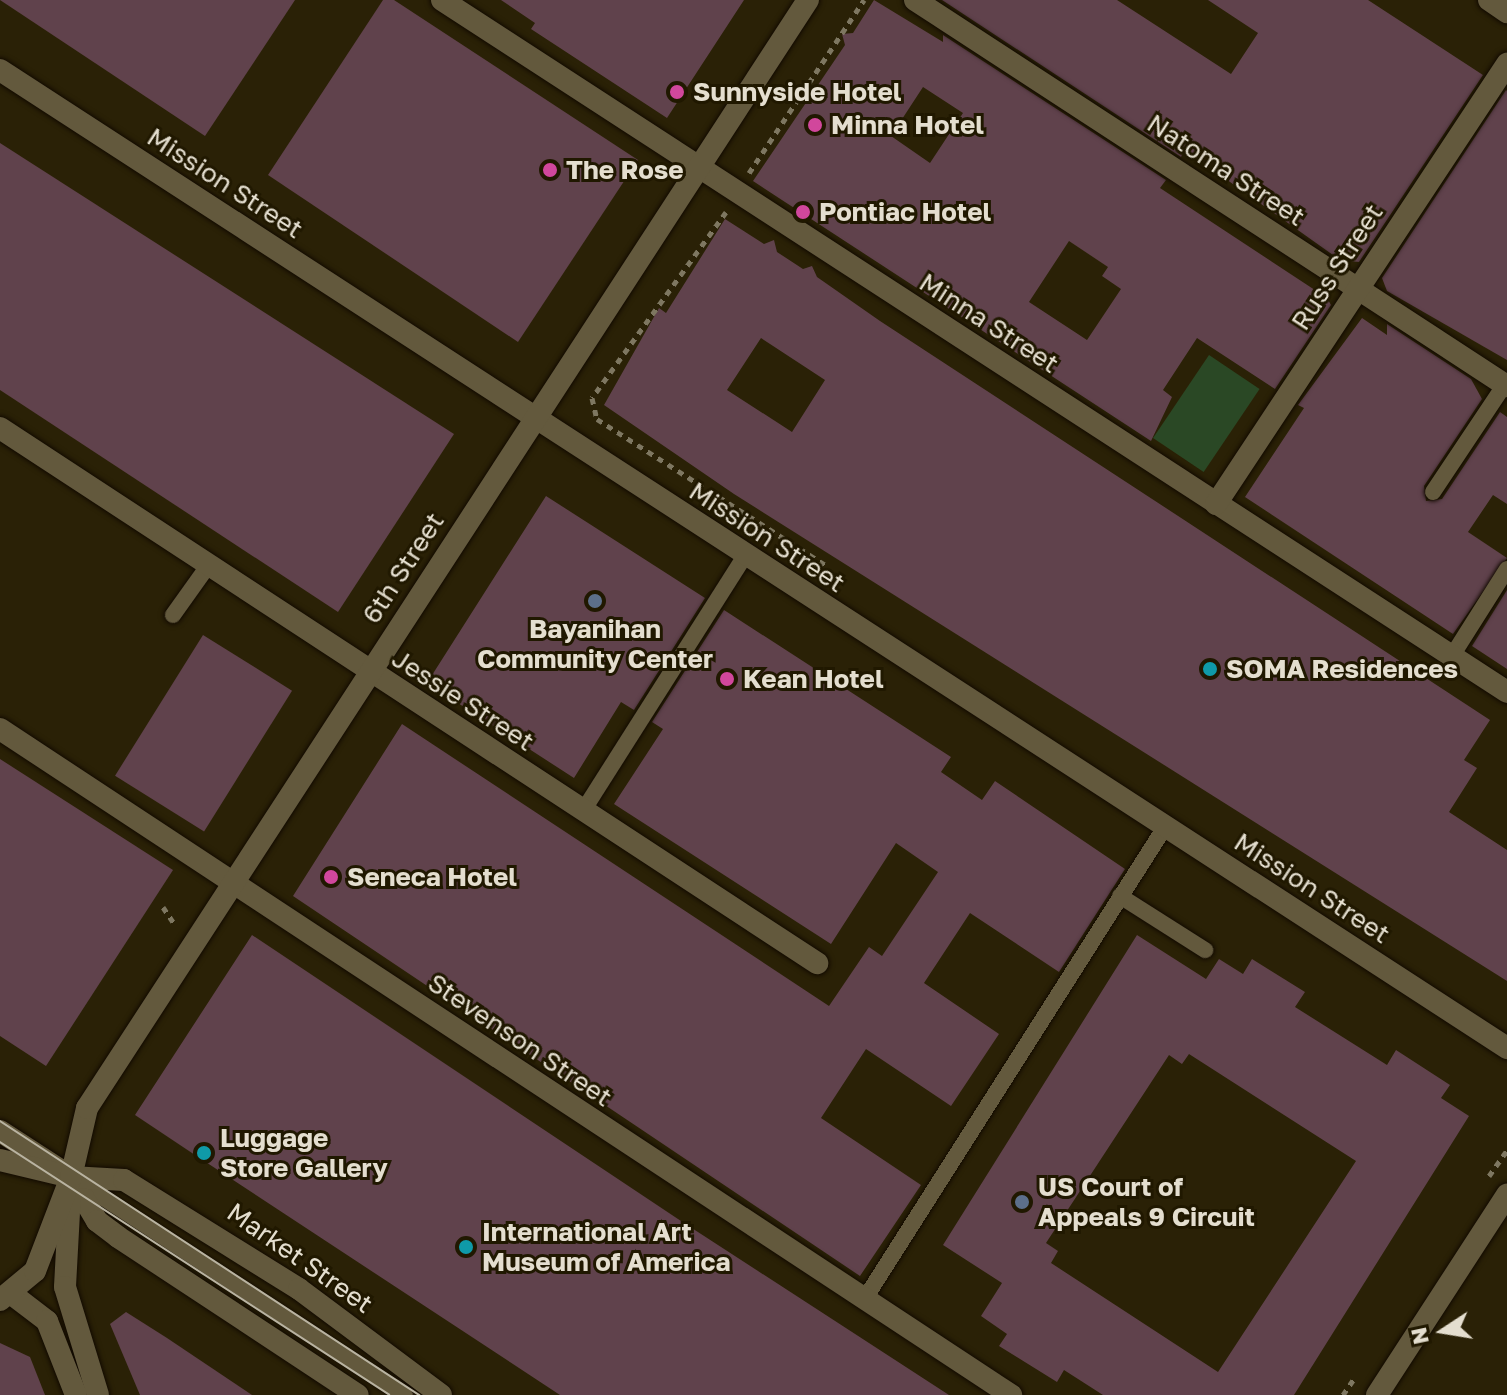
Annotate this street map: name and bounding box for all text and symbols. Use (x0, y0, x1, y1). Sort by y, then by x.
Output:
place label: Sunnyside Hotel (693, 76, 901, 108)
marker: Sunnyside Hotel (668, 83, 686, 101)
street label: Natoma Street (1141, 108, 1311, 232)
place label: Minna Hotel (831, 109, 984, 141)
marker: Minna Hotel (806, 116, 824, 134)
street label: Mission Street (141, 121, 309, 245)
place label: The Rose (566, 154, 684, 186)
marker: The Rose (541, 161, 559, 179)
place label: Pontiac Hotel (819, 196, 991, 228)
street label: Russ Street (1285, 198, 1389, 336)
marker: Pontiac Hotel (794, 203, 812, 221)
street label: Minna Street (914, 266, 1064, 380)
street label: Mission Street (683, 475, 851, 599)
street label: 6th Street (356, 507, 450, 629)
marker: Bayanihan Community Center (586, 592, 604, 610)
place label: Bayanihan Community Center (477, 613, 713, 674)
street label: Jessie Street (386, 643, 540, 757)
place label: SOMA Residences (1226, 653, 1458, 685)
marker: SOMA Residences (1201, 660, 1219, 678)
place label: Kean Hotel (743, 663, 884, 695)
marker: Kean Hotel (718, 670, 736, 688)
street label: Mission Street (1228, 826, 1396, 950)
place label: Seneca Hotel (347, 861, 517, 893)
marker: Seneca Hotel (322, 868, 340, 886)
street label: Stevenson Street (422, 967, 618, 1113)
place label: Luggage Store Gallery (220, 1122, 388, 1184)
marker: Luggage Store Gallery (195, 1144, 213, 1162)
place label: US Court of Appeals 9 Circuit (1038, 1171, 1255, 1232)
marker: US Court of Appeals 9 Circuit (1013, 1193, 1031, 1211)
street label: Market Street (221, 1196, 379, 1320)
place label: International Art Museum of America (482, 1216, 731, 1278)
marker: International Art Museum of America (457, 1238, 475, 1256)
north arrow (1403, 1291, 1483, 1371)
text: N (1404, 1325, 1434, 1347)

